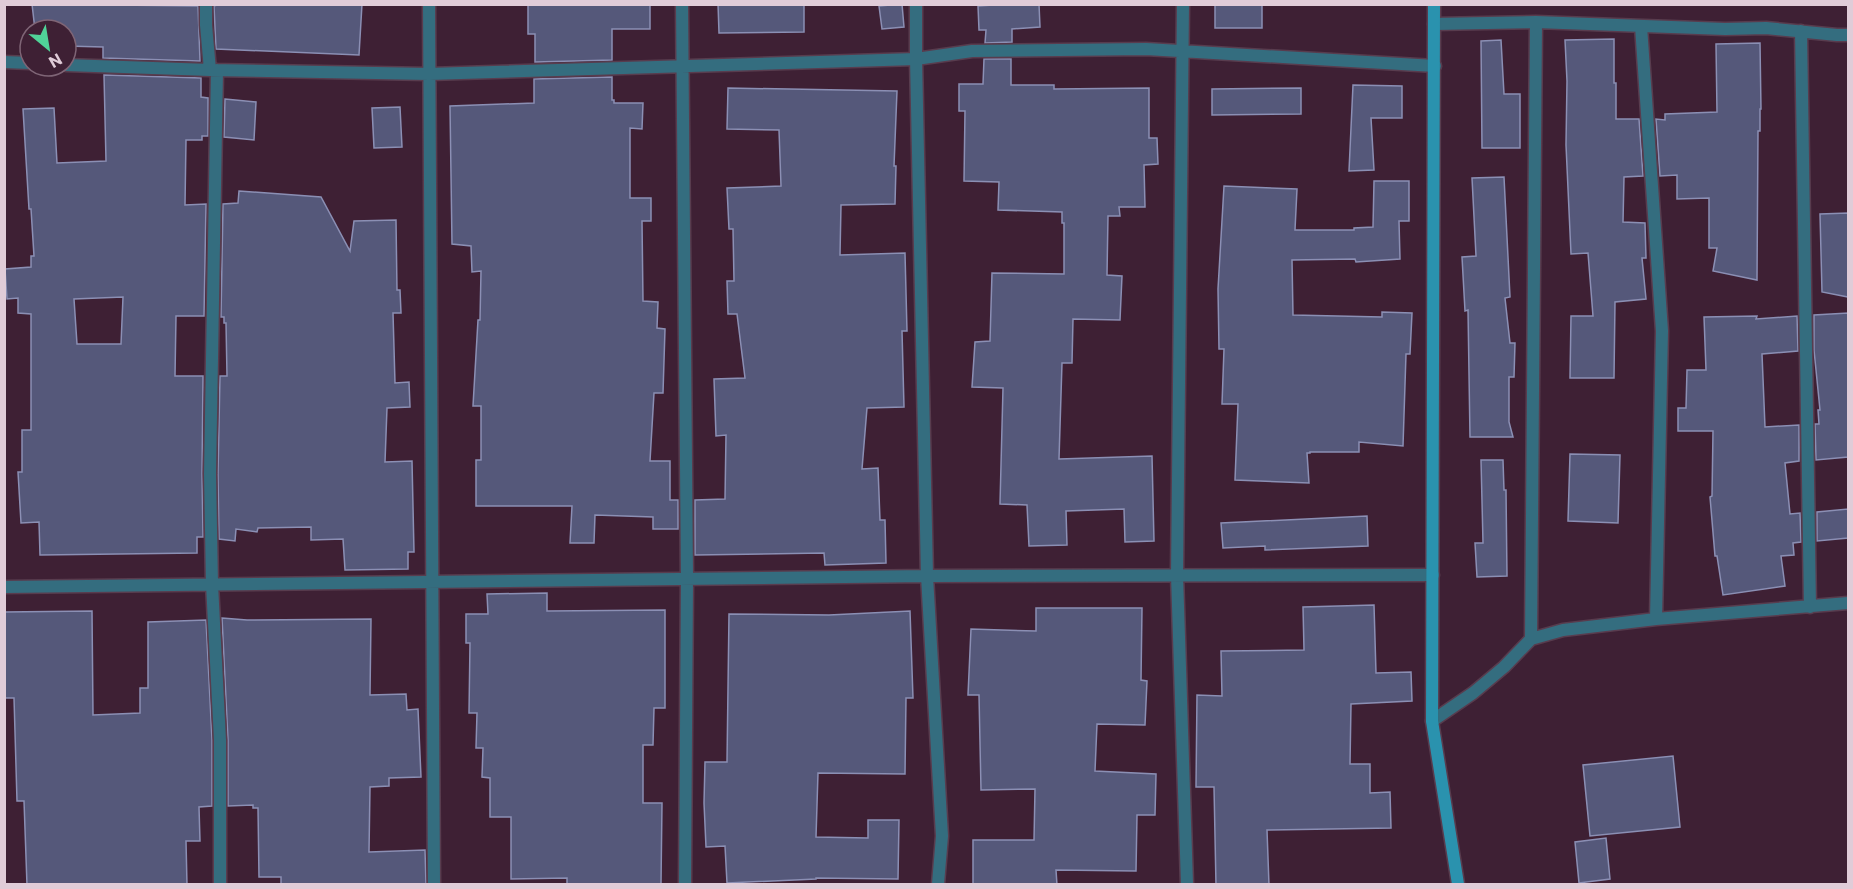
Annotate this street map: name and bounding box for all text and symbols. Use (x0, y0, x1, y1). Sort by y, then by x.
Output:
north arrow (18, 18, 78, 78)
text: N (46, 50, 66, 73)

